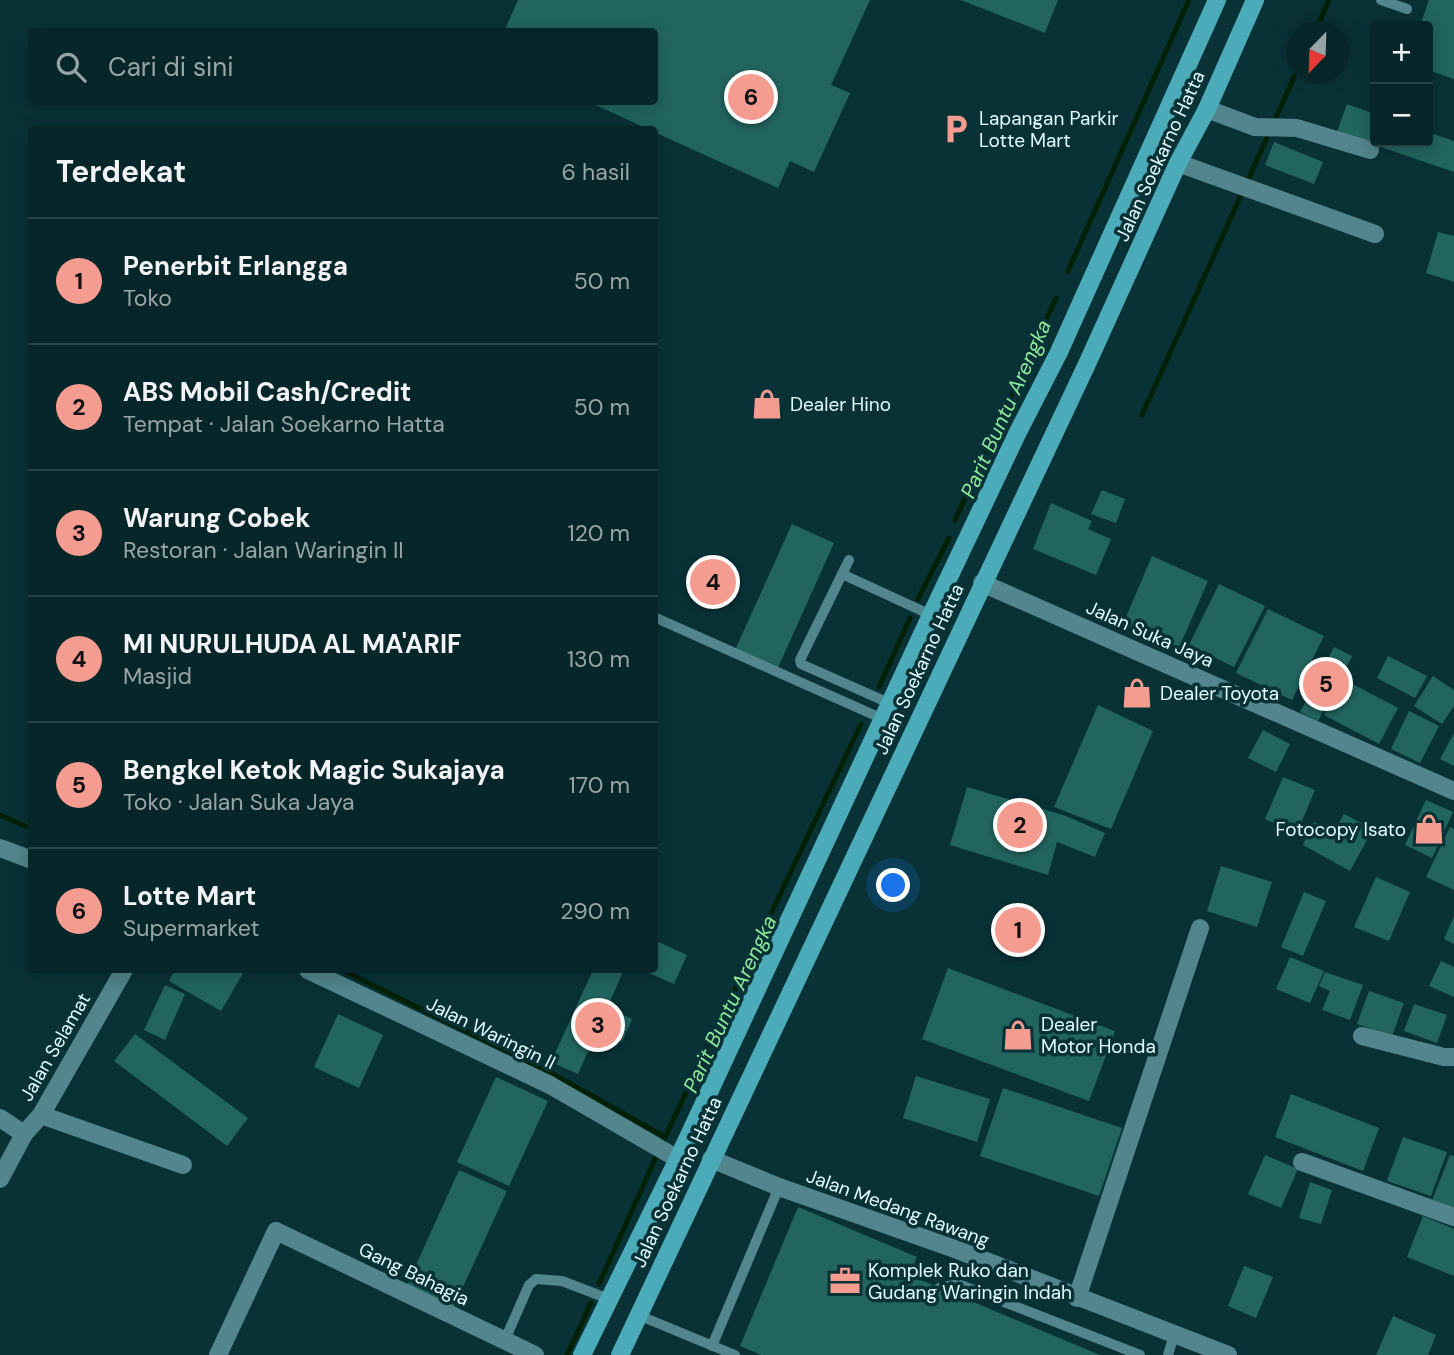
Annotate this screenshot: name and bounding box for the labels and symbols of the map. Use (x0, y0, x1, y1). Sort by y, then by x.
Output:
north arrow (1286, 21, 1349, 84)
street label: Jalan Soekarno Hatta (1109, 67, 1211, 245)
pin: 6 (728, 71, 774, 123)
place label: Lapangan Parkir Lotte Mart (979, 106, 1119, 153)
parking icon: Lapangan Parkir Lotte Mart (939, 112, 973, 146)
water label: Parit Buntu Arengka (954, 315, 1058, 503)
shop icon: Dealer Hino (750, 387, 784, 421)
place label: Dealer Hino (790, 392, 891, 417)
pin: 4 (690, 556, 736, 608)
street label: Jalan Soekarno Hatta (868, 580, 970, 758)
street label: Jalan Suka Jaya (1082, 595, 1218, 673)
pin: 5 (1303, 658, 1349, 710)
shop icon: Dealer Toyota (1120, 676, 1154, 710)
place label: Dealer Toyota (1160, 681, 1279, 706)
pin: 2 (997, 799, 1043, 851)
shop icon: Fotocopy Isato (1412, 812, 1446, 846)
place label: Fotocopy Isato (1276, 817, 1406, 842)
your location (876, 868, 910, 902)
pin: 1 (995, 904, 1041, 956)
water label: Parit Buntu Arengka (677, 911, 783, 1097)
street label: Jalan Selamat (14, 988, 96, 1106)
street label: Jalan Waringin II (422, 991, 560, 1075)
pin: 3 (575, 999, 621, 1051)
place label: Dealer Motor Honda (1041, 1012, 1156, 1059)
shop icon: Dealer Motor Honda (1001, 1018, 1035, 1052)
street label: Jalan Soekarno Hatta (626, 1093, 728, 1271)
street label: Jalan Medang Rawang (803, 1163, 993, 1253)
street label: Gang Bahagia (355, 1236, 473, 1312)
place label: Komplek Ruko dan Gudang Waringin Indah (868, 1258, 1072, 1305)
office icon: Komplek Ruko dan Gudang Waringin Indah (828, 1264, 862, 1298)

